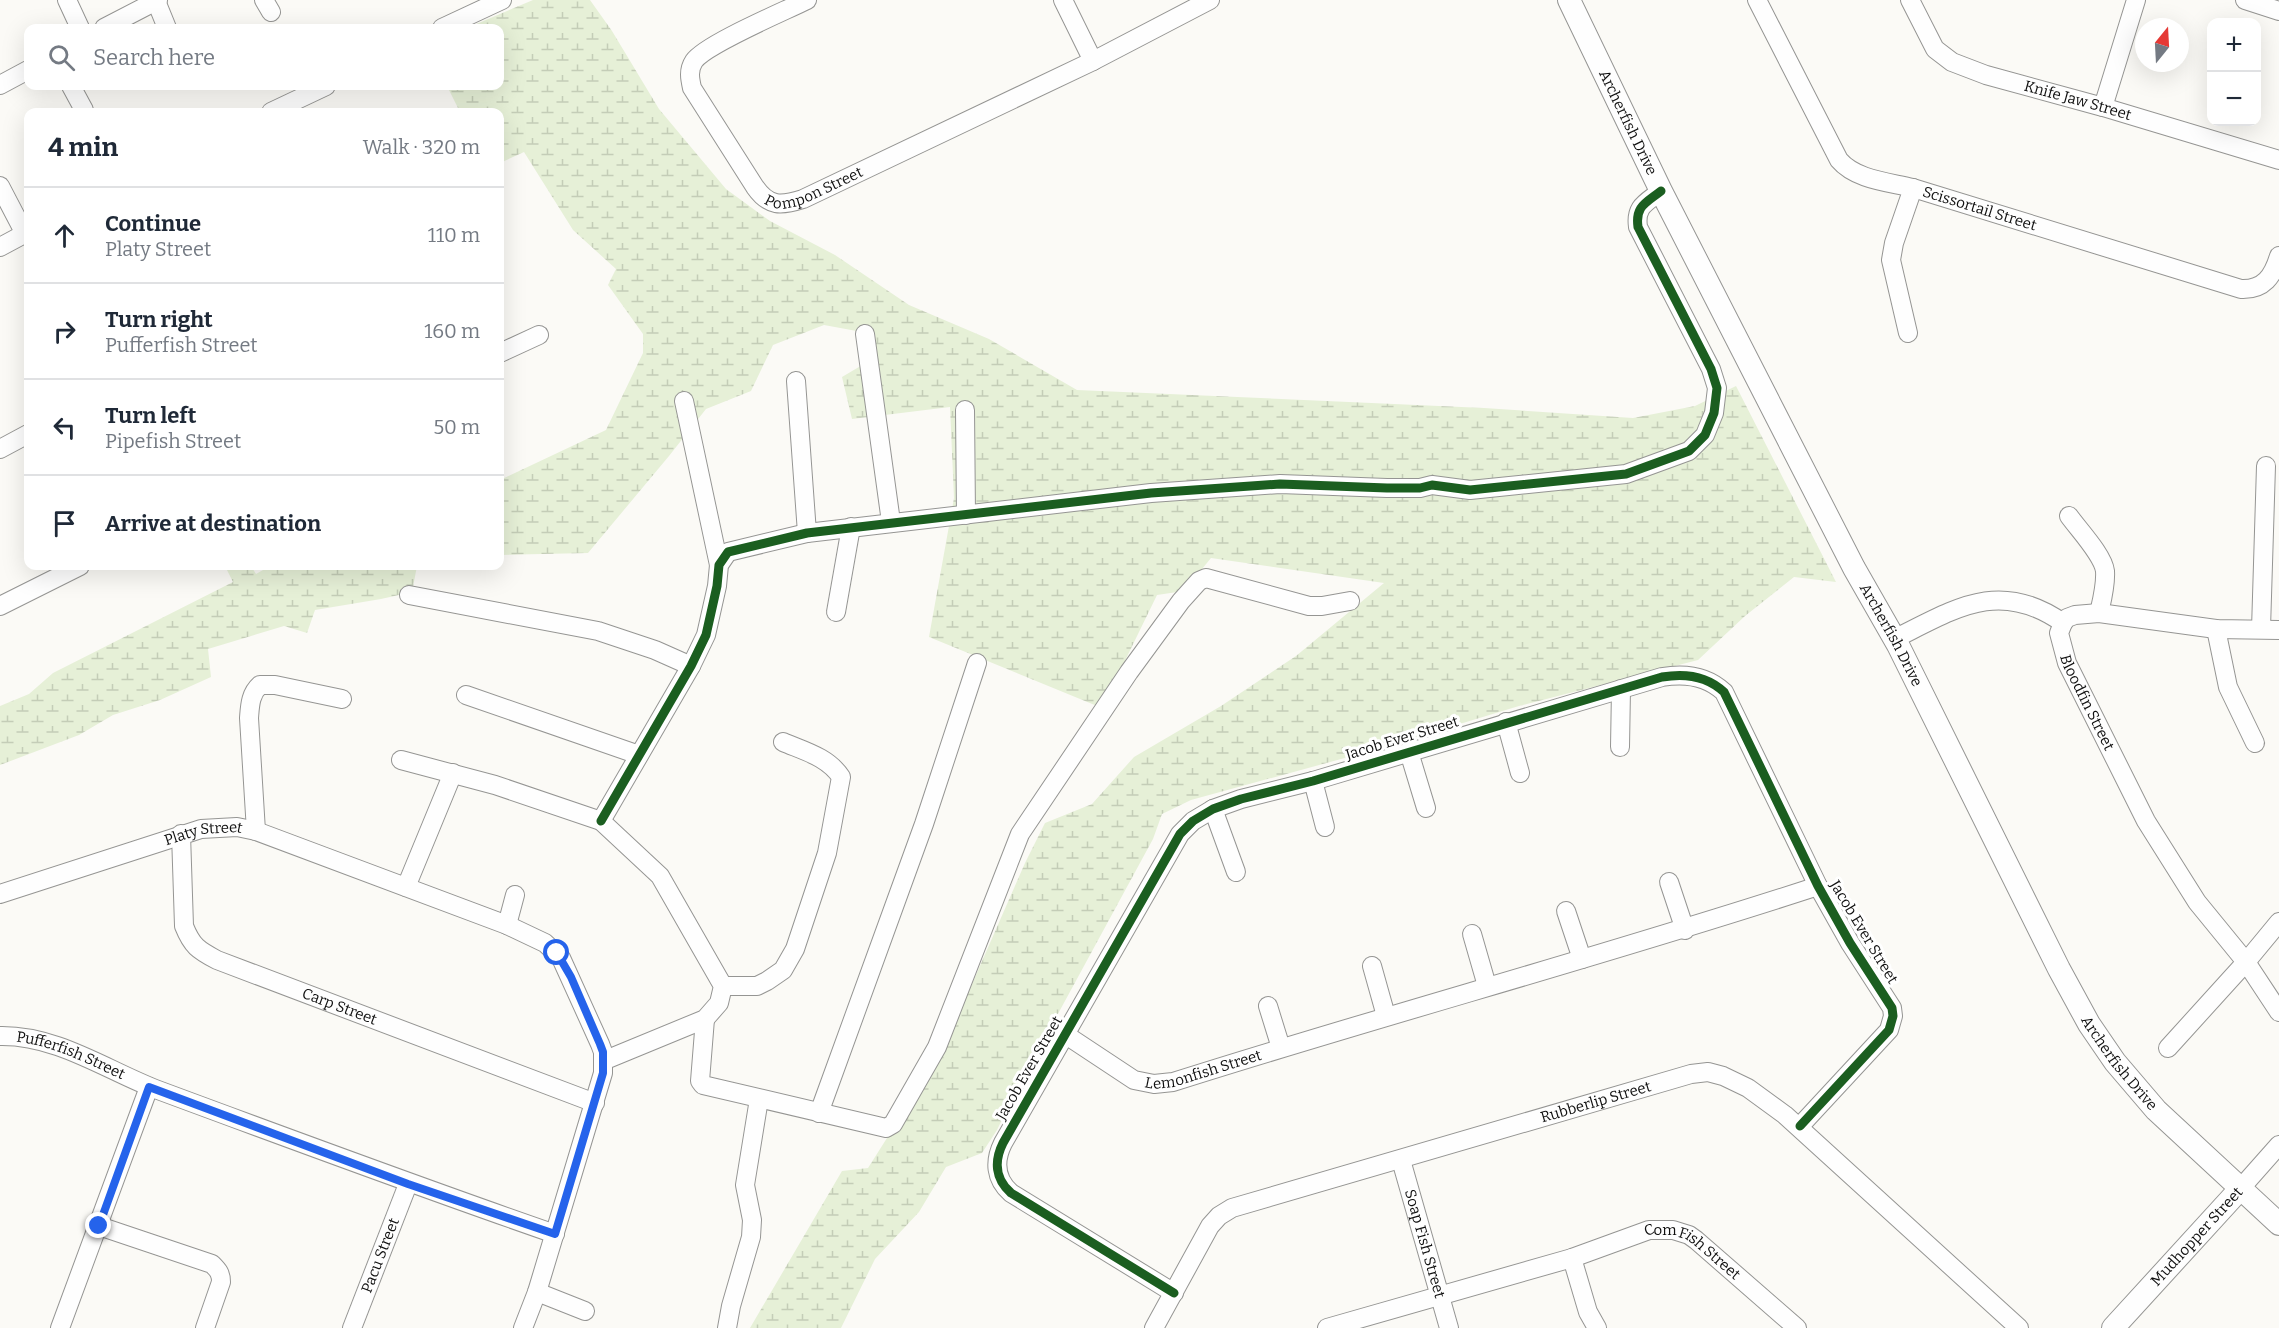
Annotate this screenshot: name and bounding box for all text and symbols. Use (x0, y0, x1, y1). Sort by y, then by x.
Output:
north arrow (2135, 18, 2189, 72)
map controls (2207, 18, 2261, 126)
button: + (2207, 18, 2261, 72)
search box (24, 24, 504, 90)
icon: search (45, 41, 78, 74)
text: Search here (93, 44, 215, 71)
street label: Archerfish Drive (1595, 67, 1661, 178)
button: − (2207, 72, 2261, 126)
street label: Knife Jaw Street (2022, 77, 2134, 124)
text: 4 min (48, 132, 118, 163)
text: Walk · 320 m (363, 135, 480, 159)
street label: Pompon Street (761, 163, 866, 213)
street label: Scissortail Street (1920, 183, 2039, 235)
text: Continue (105, 210, 201, 237)
icon: ahead (48, 219, 81, 252)
text: 110 m (428, 223, 480, 247)
text: Platy Street (105, 237, 211, 261)
text: Turn right (105, 306, 213, 333)
icon: right (48, 315, 81, 348)
text: 160 m (424, 319, 480, 343)
text: Pufferfish Street (105, 333, 258, 357)
text: Turn left (105, 402, 197, 429)
icon: left (48, 411, 81, 444)
text: 50 m (433, 415, 480, 439)
text: Pipefish Street (105, 429, 241, 453)
icon: arrive (48, 507, 81, 540)
text: Arrive at destination (105, 510, 321, 537)
street label: Archerfish Drive (1856, 580, 1926, 689)
street label: Bloodfin Street (2056, 653, 2118, 754)
street label: Jacob Ever Street (1342, 712, 1461, 764)
street label: Platy Street (162, 818, 245, 849)
street label: Jacob Ever Street (1826, 876, 1902, 987)
route start (543, 939, 569, 965)
street label: Carp Street (300, 984, 380, 1029)
street label: Jacob Ever Street (991, 1012, 1066, 1124)
street label: Archerfish Drive (2077, 1013, 2161, 1114)
street label: Pufferfish Street (16, 1028, 128, 1084)
street label: Lemonfish Street (1143, 1046, 1264, 1093)
street label: Rubberlip Street (1538, 1077, 1654, 1126)
street label: Mudhopper Street (2147, 1183, 2247, 1290)
street label: Soap Fish Street (1401, 1187, 1449, 1301)
route end (85, 1212, 111, 1238)
street label: Pacu Street (358, 1215, 403, 1295)
street label: Com Fish Street (1642, 1220, 1744, 1284)

